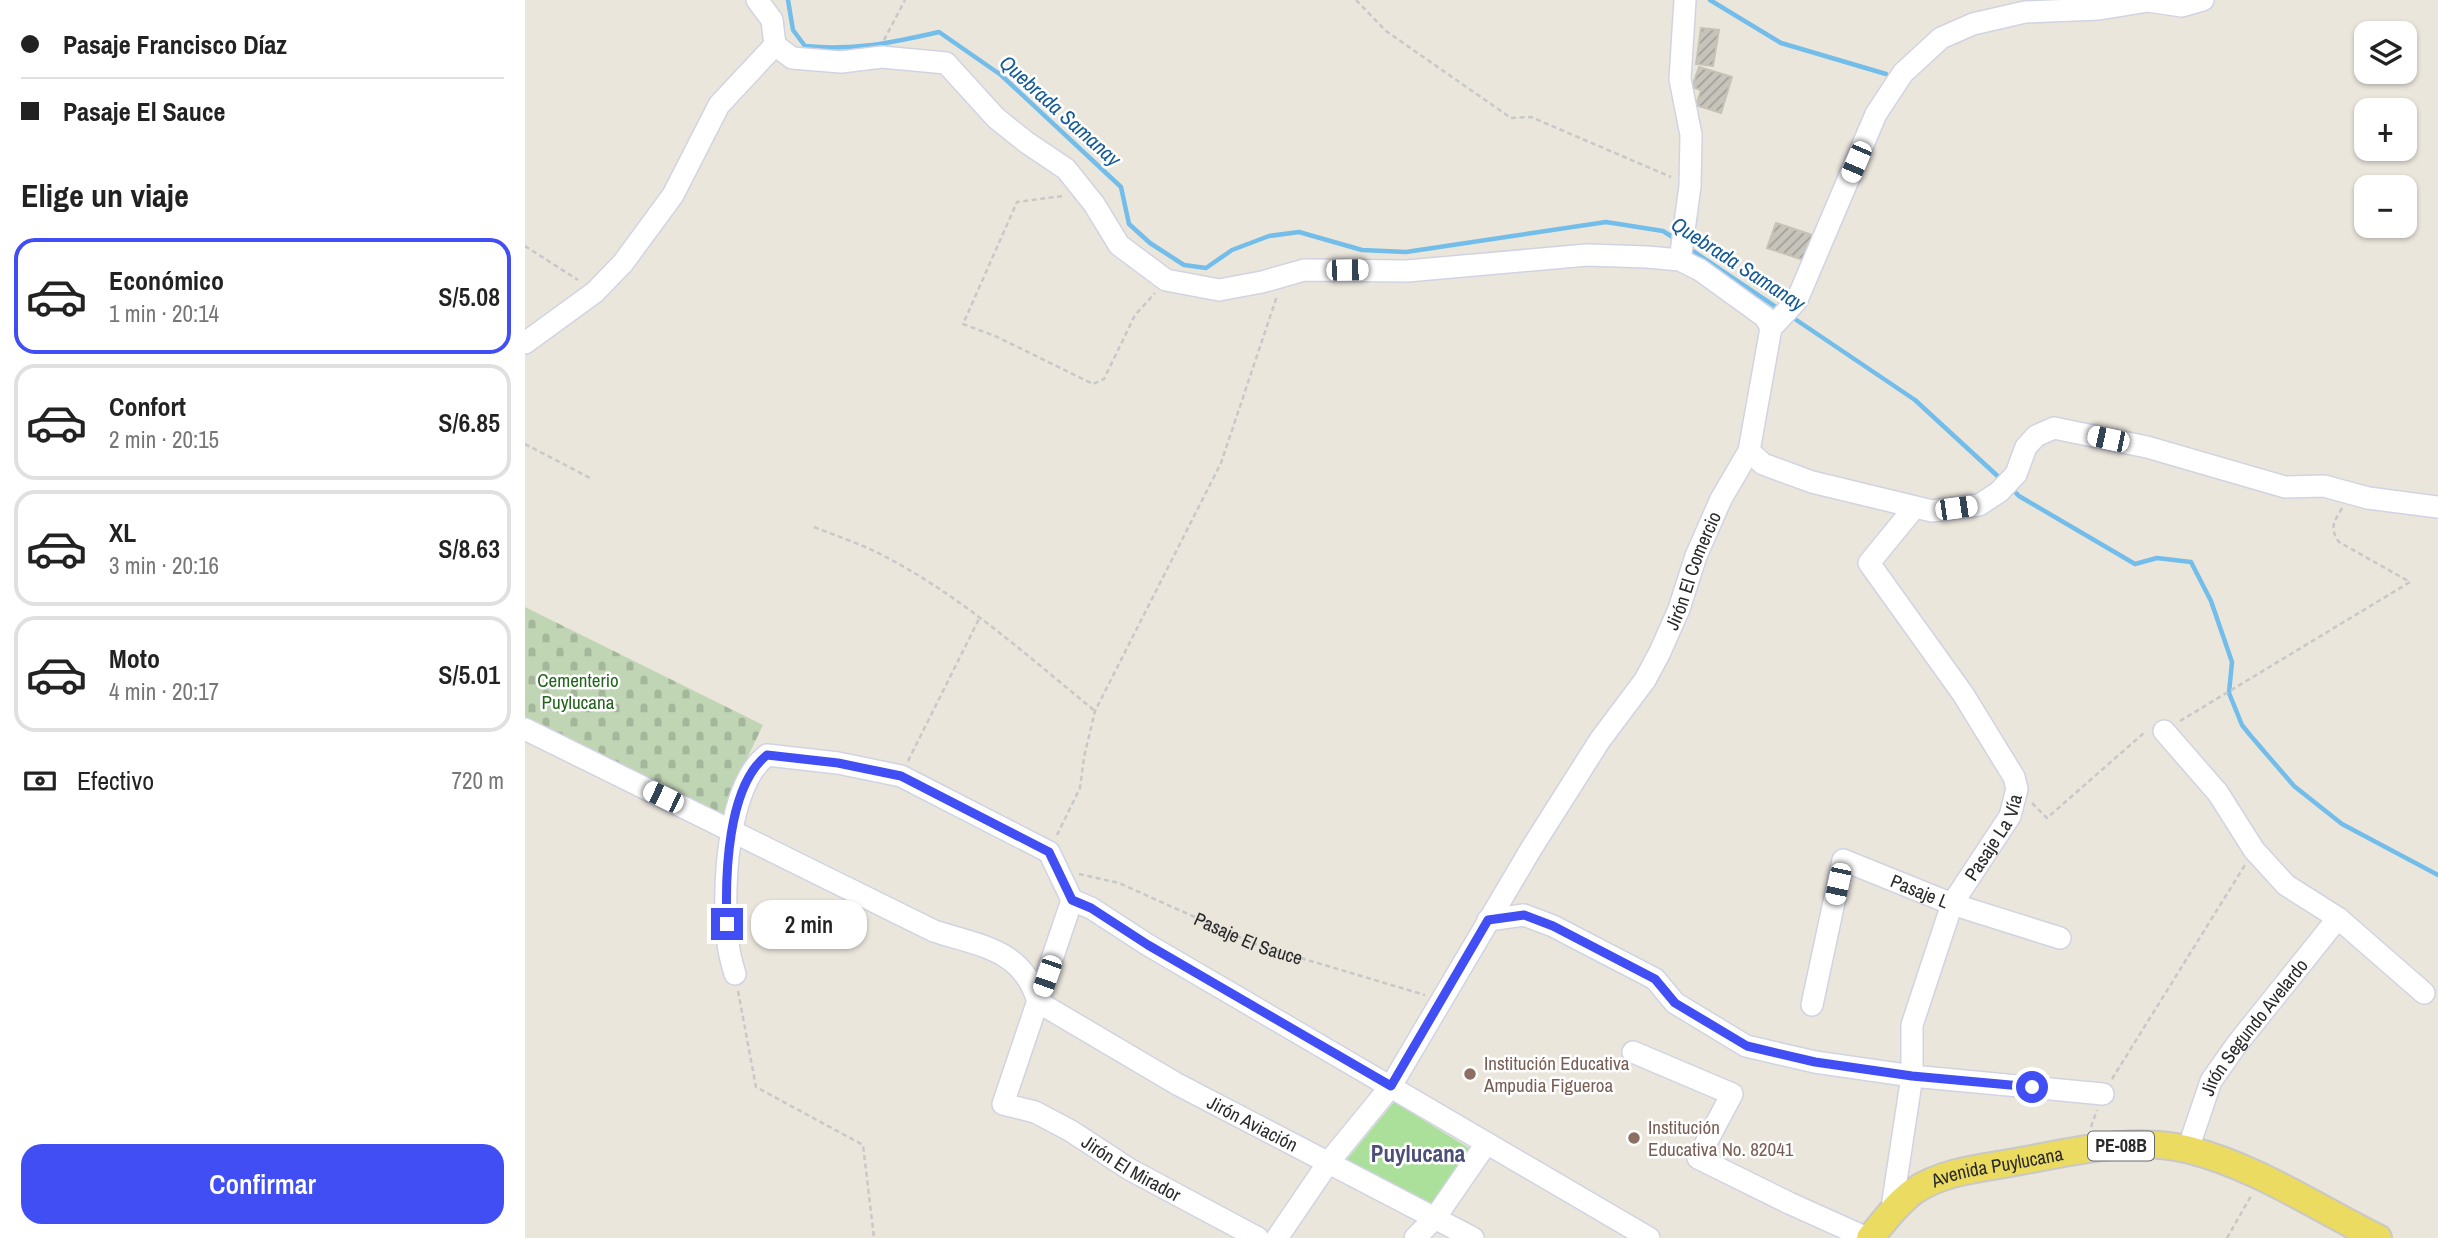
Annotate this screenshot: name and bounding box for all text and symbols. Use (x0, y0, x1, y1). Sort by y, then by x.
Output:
map controls (2354, 21, 2417, 238)
button: layers (2354, 21, 2417, 84)
text: Pasaje Francisco Díaz (63, 27, 287, 62)
water label: Quebrada Samanay (993, 48, 1128, 174)
text: Pasaje El Sauce (63, 94, 225, 129)
button: + (2354, 98, 2417, 161)
car (1839, 139, 1874, 185)
text: Elige un viaje (21, 174, 189, 217)
button: − (2354, 175, 2417, 238)
water label: Quebrada Samanay (1666, 209, 1812, 318)
car (1326, 259, 1369, 281)
text: Económico (109, 263, 224, 298)
icon: car (25, 265, 88, 328)
text: S/5.08 (438, 279, 500, 314)
text: 1 min · 20:14 (109, 298, 219, 329)
text: Confort (109, 389, 186, 424)
icon: car (25, 391, 88, 454)
text: S/6.85 (438, 405, 500, 440)
text: 2 min · 20:15 (109, 424, 219, 455)
car (2086, 424, 2131, 454)
car (1934, 495, 1979, 521)
street label: Jirón El Comercio (1658, 507, 1727, 634)
text: XL (109, 515, 136, 550)
icon: car (25, 517, 88, 580)
text: S/8.63 (438, 531, 500, 566)
text: 3 min · 20:16 (109, 550, 219, 581)
text: Moto (109, 641, 160, 676)
icon: car (25, 643, 88, 706)
text: S/5.01 (438, 657, 500, 692)
park label: Cementerio Puylucana (537, 667, 619, 715)
text: 4 min · 20:17 (109, 676, 219, 707)
icon: cash (21, 762, 59, 800)
text: Efectivo (77, 763, 154, 798)
text: 720 m (452, 765, 504, 796)
car (640, 778, 687, 816)
street label: Pasaje La Vía (1958, 791, 2028, 886)
car (1824, 861, 1853, 907)
street label: Pasaje L (1887, 868, 1953, 915)
callout: 2 min (752, 900, 867, 948)
street label: Pasaje El Sauce (1190, 905, 1306, 971)
route end (711, 908, 743, 940)
text: 2 min (785, 909, 833, 940)
car (1031, 953, 1064, 999)
street label: Jirón Segundo Avelardo (2194, 953, 2314, 1099)
place label: Institución Educativa Ampudia Figueroa (1483, 1050, 1630, 1098)
marker: Institución Educativa Ampudia Figueroa (1462, 1066, 1478, 1082)
route start (2016, 1071, 2048, 1103)
street label: Jirón Aviación (1203, 1089, 1302, 1158)
place label: Institución Educativa No. 82041 (1648, 1114, 1794, 1162)
street label: Jirón El Mirador (1077, 1129, 1186, 1208)
marker: Institución Educativa No. 82041 (1626, 1130, 1642, 1146)
road number: PE-08B (2088, 1132, 2154, 1161)
district label: Puylucana (1371, 1138, 1466, 1169)
street label: Avenida Puylucana (1926, 1140, 2065, 1194)
button: Confirmar (21, 1144, 504, 1224)

